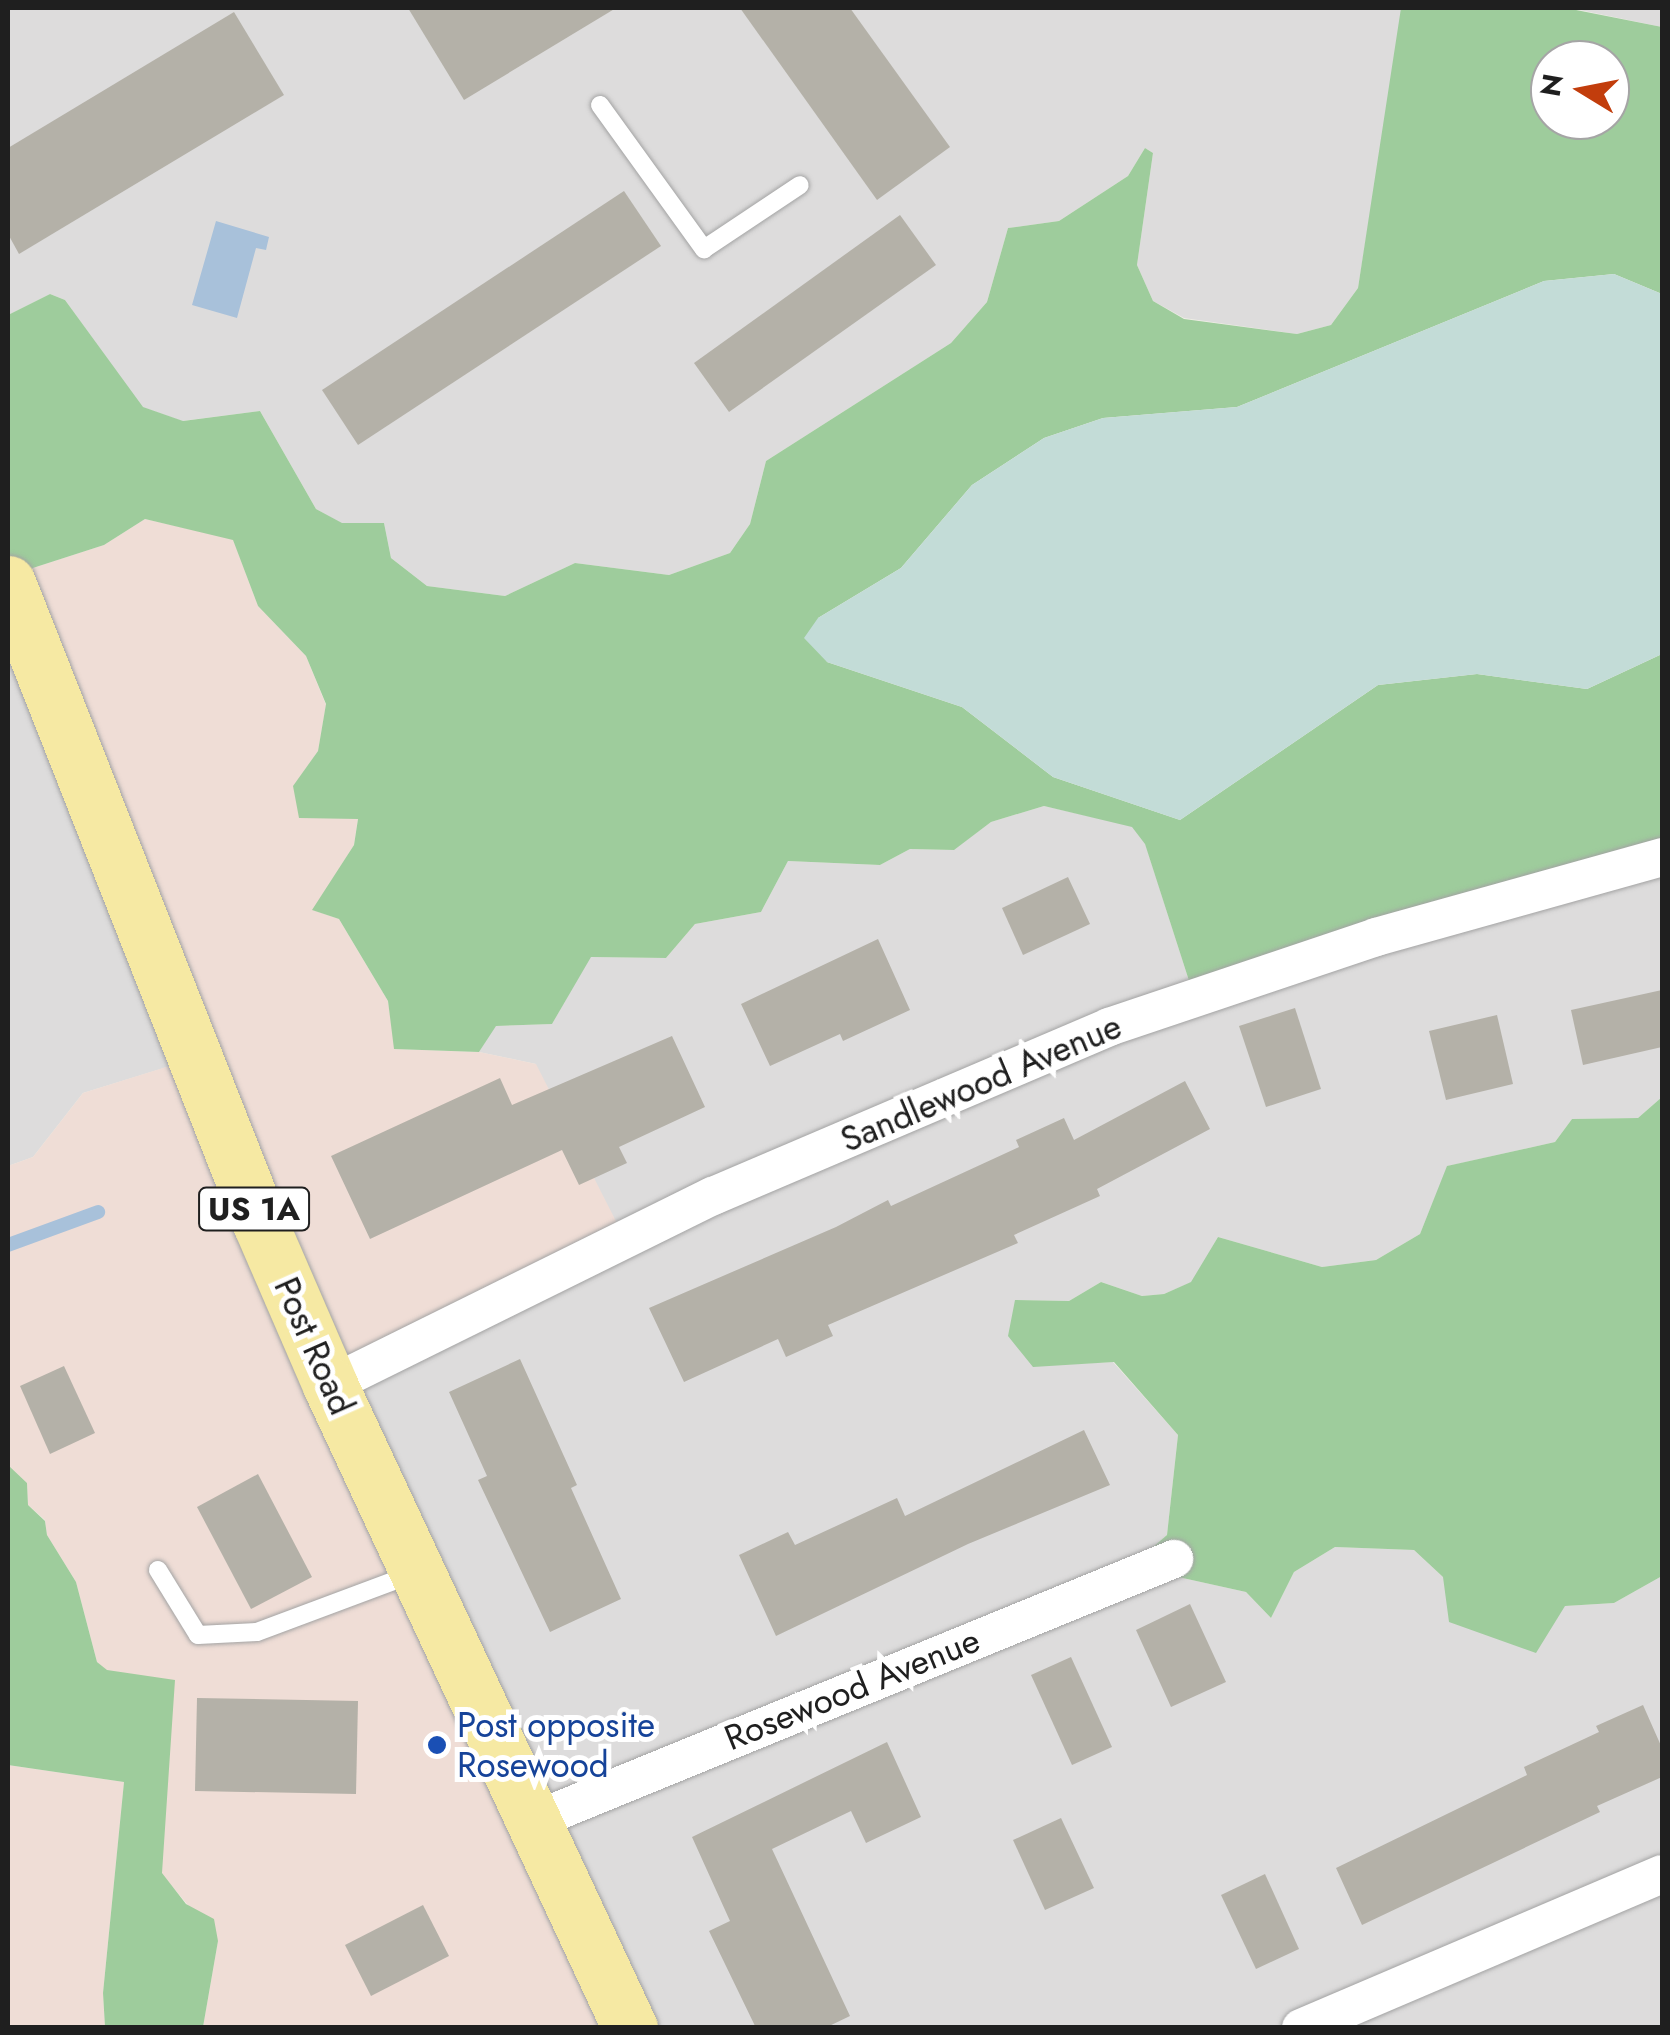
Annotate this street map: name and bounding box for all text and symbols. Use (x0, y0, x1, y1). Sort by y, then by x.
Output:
north arrow (1530, 40, 1630, 140)
text: N (1530, 71, 1574, 100)
street label: Sandlewood Avenue (834, 1005, 1128, 1161)
road number: US 1A (196, 1182, 312, 1236)
street label: Post Road (265, 1271, 363, 1421)
street label: Rosewood Avenue (718, 1619, 986, 1759)
place label: Post opposite Rosewood (457, 1704, 655, 1786)
marker: Post opposite Rosewood (426, 1734, 448, 1756)

